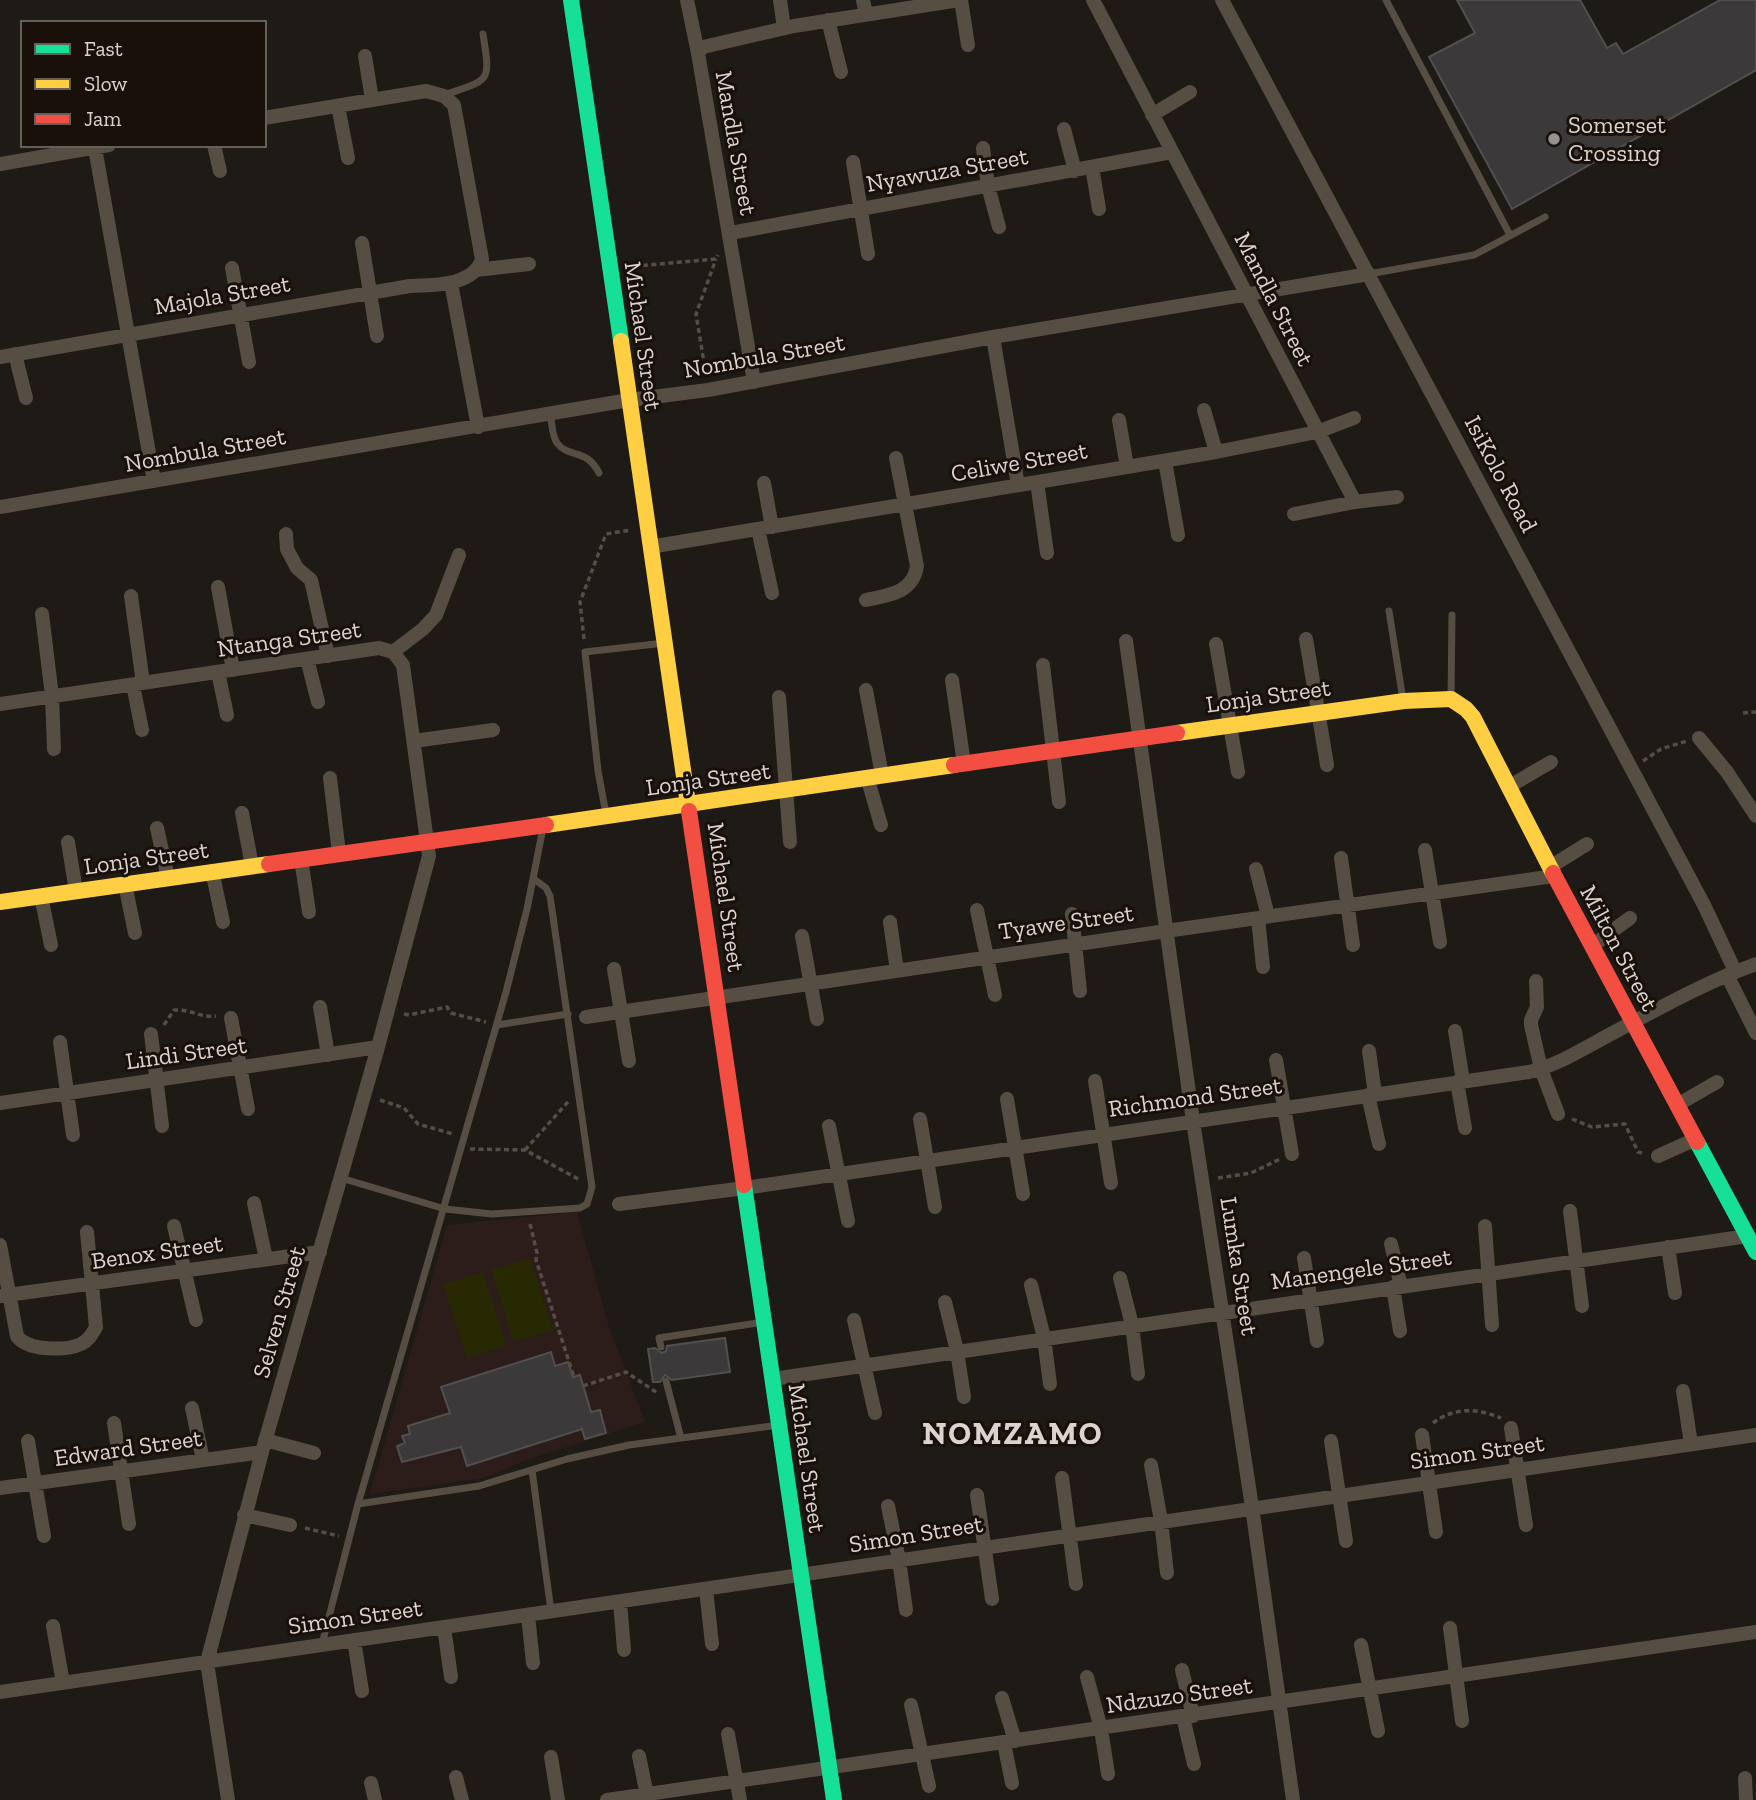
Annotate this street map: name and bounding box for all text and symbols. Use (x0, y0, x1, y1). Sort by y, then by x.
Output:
legend (21, 21, 266, 147)
text: Fast (84, 36, 123, 61)
street label: Mandla Street (710, 68, 763, 217)
text: Slow (84, 71, 127, 96)
text: Jam (84, 106, 121, 131)
place label: Somerset Crossing (1568, 110, 1666, 167)
marker: Somerset Crossing (1546, 131, 1562, 147)
street label: Nyawuza Street (864, 141, 1030, 198)
street label: Mandla Street (1228, 227, 1321, 371)
street label: Michael Street (619, 259, 668, 412)
street label: Majola Street (152, 268, 292, 321)
street label: Nombula Street (681, 327, 847, 384)
street label: IsiKolo Road (1459, 411, 1544, 537)
street label: Nombula Street (122, 421, 288, 478)
street label: Celiwe Street (949, 435, 1089, 488)
street label: Ntanga Street (215, 614, 363, 663)
street label: Lonja Street (1204, 672, 1332, 719)
street label: Lonja Street (644, 755, 772, 802)
street label: Michael Street (702, 820, 751, 973)
street label: Lonja Street (82, 834, 210, 881)
street label: Milton Street (1574, 880, 1665, 1016)
street label: Tyawe Street (997, 898, 1135, 945)
street label: Lindi Street (123, 1030, 249, 1075)
street label: Richmond Street (1106, 1070, 1284, 1123)
street label: Lumka Street (1214, 1195, 1265, 1337)
street label: Benox Street (89, 1228, 225, 1275)
street label: Manengele Street (1269, 1241, 1453, 1296)
street label: Selven Street (246, 1243, 311, 1381)
street label: Michael Street (783, 1381, 832, 1534)
district label: NOMZAMO (922, 1414, 1104, 1452)
street label: Edward Street (52, 1423, 204, 1472)
street label: Simon Street (1408, 1428, 1546, 1475)
street label: Simon Street (847, 1509, 985, 1558)
street label: Simon Street (286, 1593, 424, 1640)
street label: Ndzuzo Street (1104, 1670, 1254, 1719)

